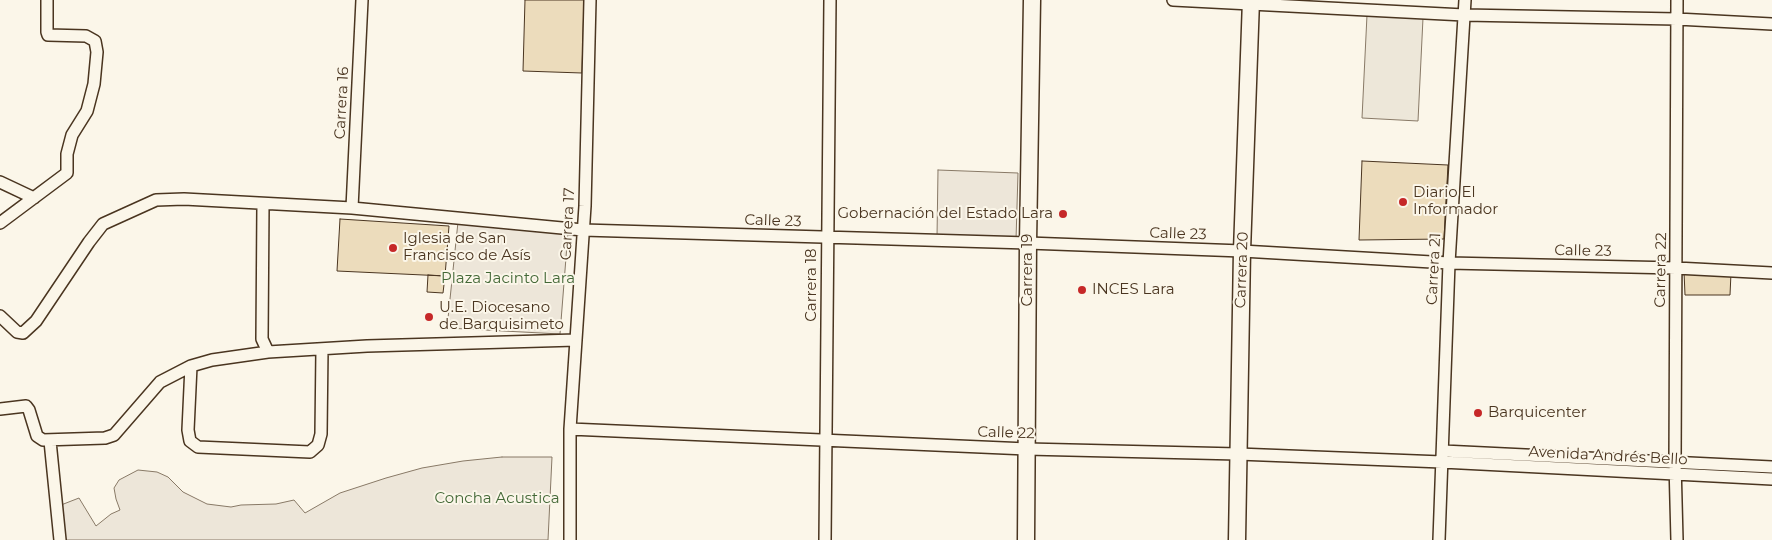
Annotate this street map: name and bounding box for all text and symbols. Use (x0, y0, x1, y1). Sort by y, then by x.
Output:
street label: Carrera 16 (331, 66, 353, 140)
place label: Diario El Informador (1413, 184, 1498, 219)
street label: Carrera 17 (557, 187, 579, 261)
marker: Diario El Informador (1397, 196, 1409, 208)
place label: Gobernación del Estado Lara (838, 205, 1053, 223)
marker: Gobernación del Estado Lara (1057, 208, 1069, 220)
street label: Calle 23 (744, 211, 802, 231)
street label: Calle 23 (1149, 224, 1207, 244)
place label: Iglesia de San Francisco de Asís (403, 230, 531, 265)
street label: Carrera 20 (1232, 231, 1252, 309)
street label: Carrera 21 (1423, 232, 1445, 306)
street label: Carrera 22 (1651, 232, 1671, 308)
street label: Carrera 19 (1019, 234, 1037, 306)
marker: Iglesia de San Francisco de Asís (387, 242, 399, 254)
street label: Calle 23 (1554, 242, 1612, 260)
street label: Carrera 18 (803, 248, 821, 322)
park label: Plaza Jacinto Lara (441, 270, 575, 288)
place label: INCES Lara (1092, 281, 1174, 299)
marker: INCES Lara (1076, 284, 1088, 296)
place label: U.E. Diocesano de Barquisimeto (439, 299, 564, 334)
marker: U.E. Diocesano de Barquisimeto (423, 311, 435, 323)
place label: Barquicenter (1488, 404, 1587, 422)
marker: Barquicenter (1472, 407, 1484, 419)
street label: Calle 22 (977, 423, 1035, 443)
street label: Avenida Andrés Bello (1528, 443, 1688, 469)
park label: Concha Acustica (434, 490, 560, 508)

